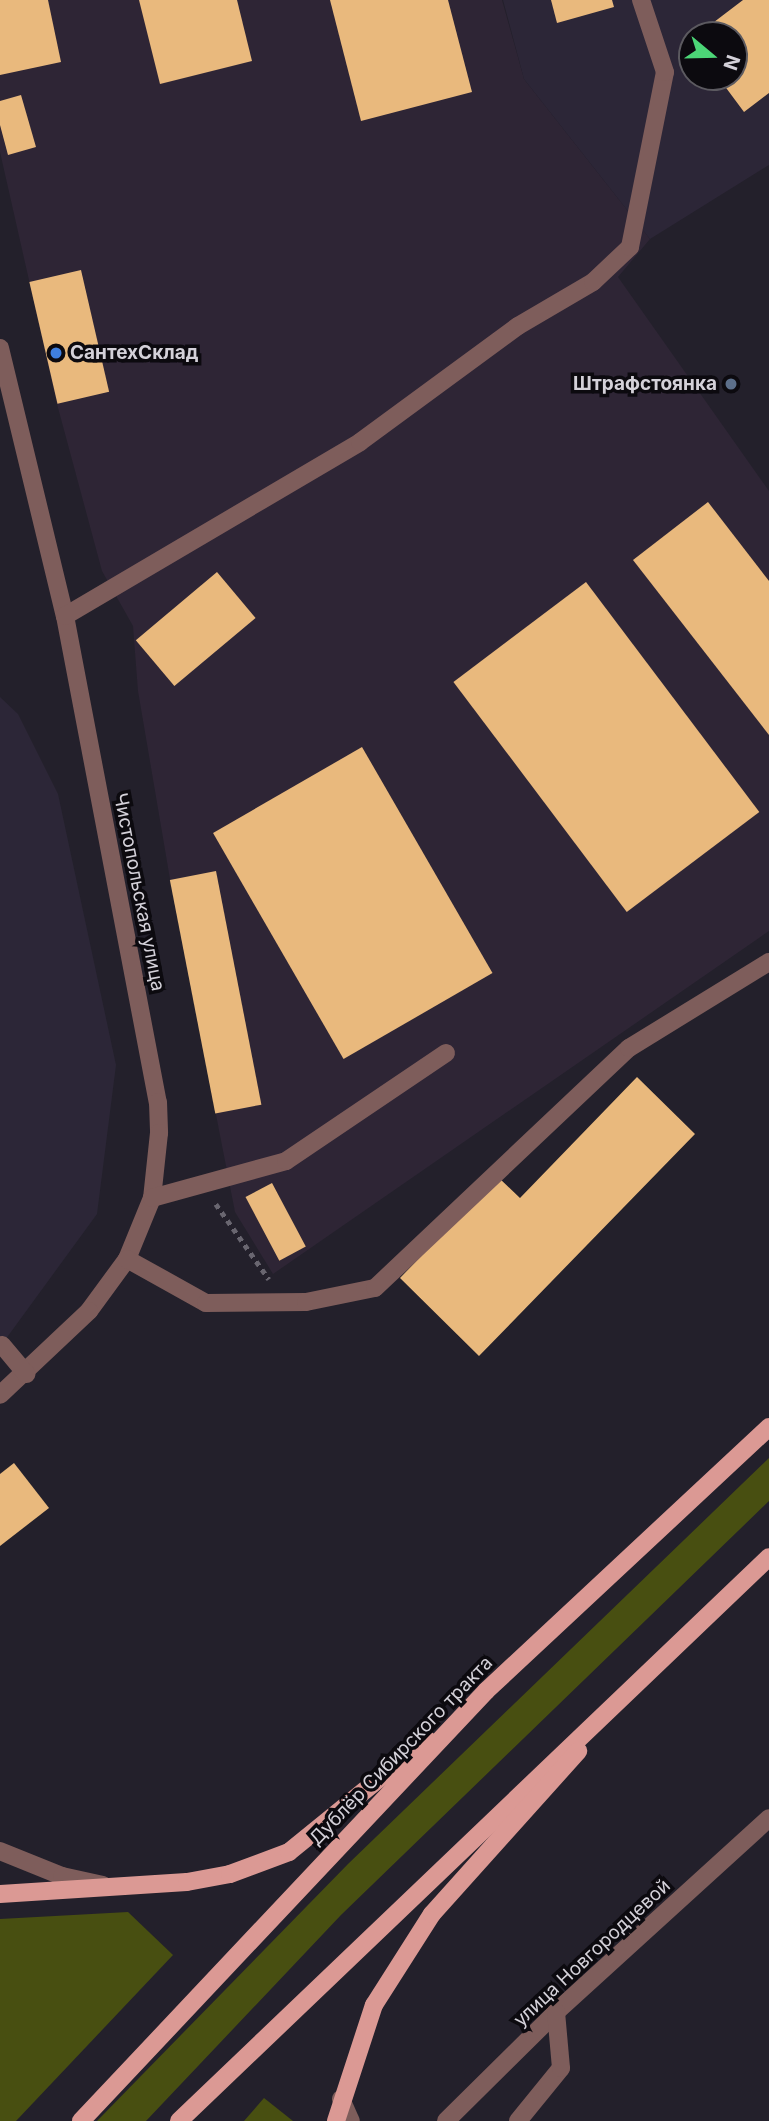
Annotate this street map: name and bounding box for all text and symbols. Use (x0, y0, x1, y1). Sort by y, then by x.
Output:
north arrow (678, 21, 748, 91)
text: N (718, 52, 745, 73)
place label: СантехСклад (70, 342, 198, 364)
marker: СантехСклад (48, 345, 64, 361)
place label: Штрафстоянка (573, 373, 717, 395)
marker: Штрафстоянка (723, 376, 739, 392)
street label: Чистопольская улица (109, 791, 169, 993)
street label: Дублёр Сибирского тракта (305, 1652, 497, 1850)
street label: улица Новгородцевой (509, 1875, 675, 2031)

